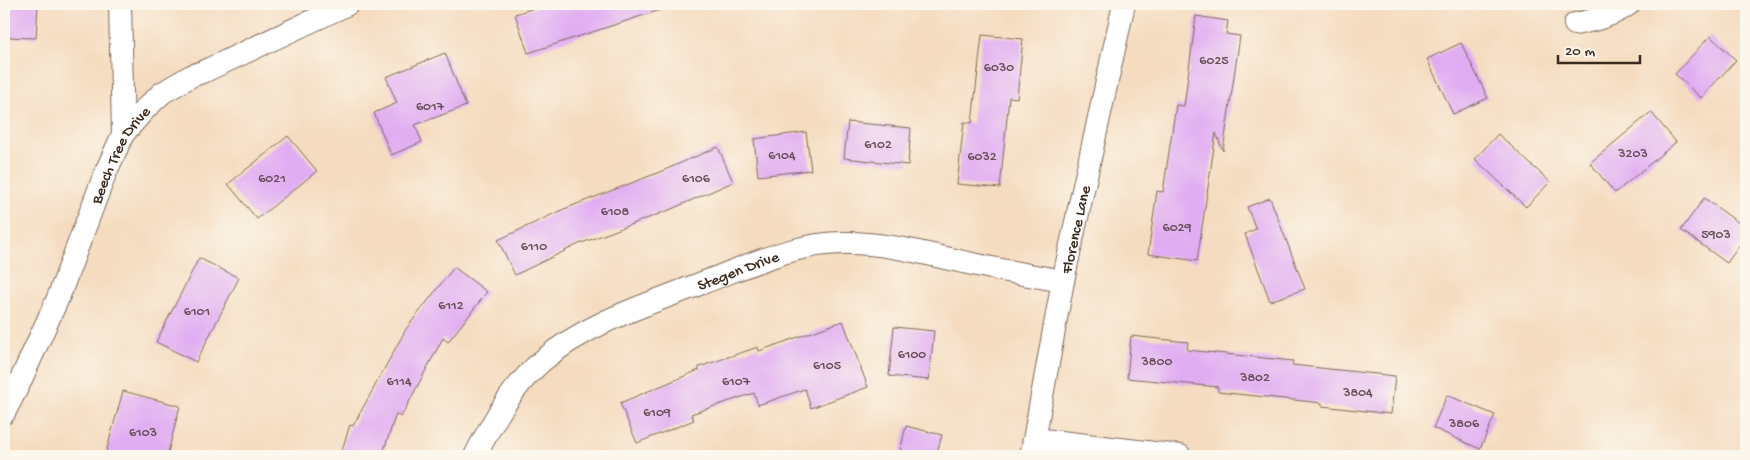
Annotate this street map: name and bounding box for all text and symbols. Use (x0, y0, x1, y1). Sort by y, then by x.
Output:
scale bar (1558, 32, 1640, 64)
text: 20 m (1565, 43, 1595, 61)
house number: 6025 (1199, 53, 1229, 70)
house number: 6030 (984, 60, 1014, 77)
house number: 6017 (416, 99, 445, 116)
street label: Beech Tree Drive (88, 103, 157, 208)
house number: 6102 (864, 137, 892, 154)
house number: 3203 (1617, 146, 1648, 163)
house number: 6104 (768, 148, 796, 165)
house number: 6032 (967, 149, 997, 166)
house number: 6021 (258, 171, 286, 188)
house number: 6106 (682, 171, 711, 188)
street label: Florence Lane (1059, 183, 1097, 277)
house number: 6108 (601, 204, 630, 221)
house number: 6029 (1163, 220, 1191, 237)
house number: 5903 (1701, 227, 1731, 244)
house number: 6110 (521, 239, 547, 256)
street label: Stegen Drive (695, 249, 783, 297)
house number: 6112 (438, 298, 464, 315)
house number: 6101 (184, 304, 210, 321)
house number: 6100 (898, 347, 926, 364)
house number: 3800 (1141, 354, 1172, 371)
house number: 6105 (813, 358, 841, 375)
house number: 3802 (1239, 370, 1270, 387)
house number: 6114 (386, 374, 412, 391)
house number: 6107 (722, 374, 751, 391)
house number: 3804 (1342, 385, 1373, 402)
house number: 6109 (643, 405, 671, 422)
house number: 3806 (1448, 416, 1480, 433)
house number: 6103 (129, 425, 157, 442)

